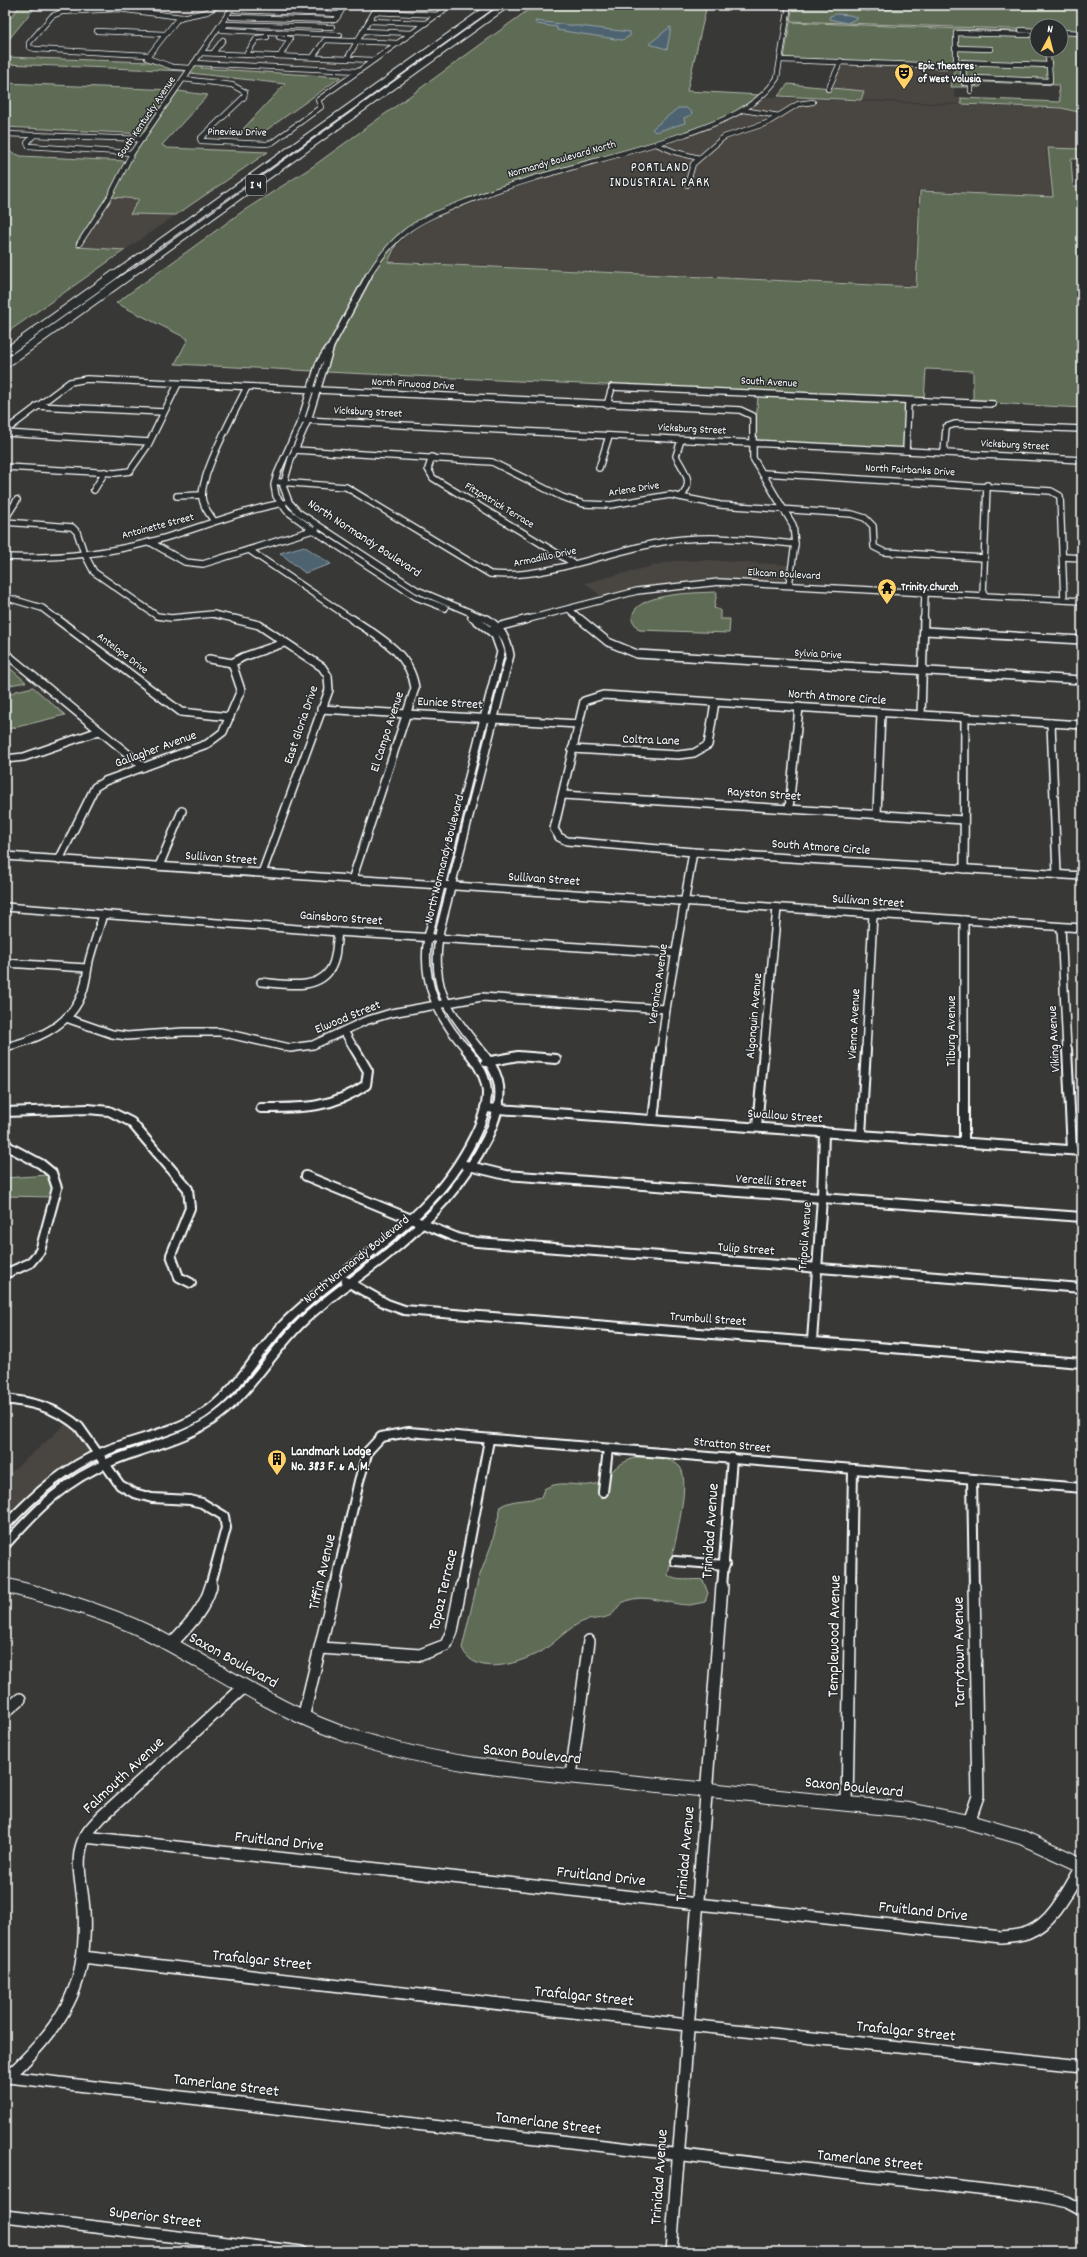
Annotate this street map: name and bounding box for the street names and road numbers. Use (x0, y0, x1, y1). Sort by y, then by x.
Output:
street label: South Kentucky Avenue (114, 74, 181, 162)
street label: Pineview Drive (207, 124, 267, 142)
street label: Normandy Boulevard North (506, 137, 618, 183)
road number: I 4 (246, 175, 266, 195)
street label: South Avenue (741, 374, 798, 392)
street label: North Firwood Drive (371, 375, 455, 395)
street label: Vicksburg Street (333, 403, 403, 423)
street label: Vicksburg Street (657, 420, 727, 440)
street label: Vicksburg Street (980, 436, 1050, 456)
street label: North Fairbanks Drive (865, 461, 956, 481)
street label: Arlene Drive (607, 478, 661, 502)
street label: Fitzpatrick Terrace (461, 479, 537, 533)
street label: North Normandy Boulevard (303, 495, 425, 583)
street label: Antoinette Street (120, 510, 196, 544)
street label: Armadillo Drive (512, 544, 578, 572)
street label: Elkcam Boulevard (747, 565, 821, 585)
street label: Antelope Drive (93, 629, 151, 679)
street label: Sylvia Drive (794, 646, 842, 664)
street label: East Gloria Drive (280, 683, 324, 767)
street label: North Atmore Circle (787, 685, 887, 711)
street label: El Campo Avenue (366, 689, 410, 775)
street label: Eunice Street (417, 693, 483, 715)
street label: Gallagher Avenue (112, 726, 200, 774)
street label: Coltra Lane (622, 731, 680, 752)
street label: Rayston Street (726, 783, 802, 807)
street label: North Normandy Boulevard (420, 793, 470, 925)
street label: South Atmore Circle (771, 835, 871, 861)
street label: Sullivan Street (184, 847, 258, 871)
street label: Sullivan Street (507, 868, 581, 892)
street label: Sullivan Street (831, 890, 905, 914)
street label: Gainsboro Street (299, 907, 383, 931)
street label: Veronica Avenue (644, 942, 674, 1025)
street label: Algonquin Avenue (742, 972, 768, 1060)
street label: Vienna Avenue (844, 988, 866, 1060)
street label: Tilburg Avenue (943, 995, 962, 1066)
street label: Elwood Street (312, 996, 384, 1040)
street label: Viking Avenue (1044, 1005, 1066, 1073)
street label: Swallow Street (747, 1105, 823, 1129)
street label: Vercelli Street (735, 1170, 807, 1194)
street label: Tripoli Avenue (794, 1201, 818, 1271)
street label: North Normandy Boulevard (300, 1211, 414, 1309)
street label: Tulip Street (717, 1239, 775, 1261)
street label: Trumbull Street (669, 1308, 747, 1332)
street label: Stratton Street (693, 1433, 772, 1459)
street label: Trinidad Avenue (696, 1483, 726, 1579)
street label: Tiffin Avenue (303, 1532, 343, 1612)
street label: Topaz Terrace (423, 1547, 465, 1633)
street label: Templewood Avenue (822, 1575, 848, 1697)
street label: Tarrytown Avenue (948, 1597, 972, 1707)
street label: Saxon Boulevard (184, 1627, 282, 1695)
street label: Falmouth Avenue (78, 1732, 170, 1820)
street label: Saxon Boulevard (482, 1738, 582, 1772)
street label: Saxon Boulevard (804, 1771, 904, 1805)
street label: Trinidad Avenue (670, 1805, 702, 1903)
street label: Fruitland Drive (233, 1826, 325, 1858)
street label: Fruitland Drive (555, 1861, 647, 1893)
street label: Fruitland Drive (877, 1896, 969, 1928)
street label: Trafalgar Street (211, 1944, 313, 1978)
street label: Trafalgar Street (533, 1980, 635, 2014)
street label: Trafalgar Street (855, 2015, 957, 2049)
street label: Tamerlane Street (172, 2068, 280, 2104)
street label: Tamerlane Street (494, 2106, 602, 2142)
street label: Trinidad Avenue (645, 2129, 675, 2225)
street label: Tamerlane Street (816, 2144, 924, 2178)
street label: Superior Street (108, 2201, 203, 2235)

